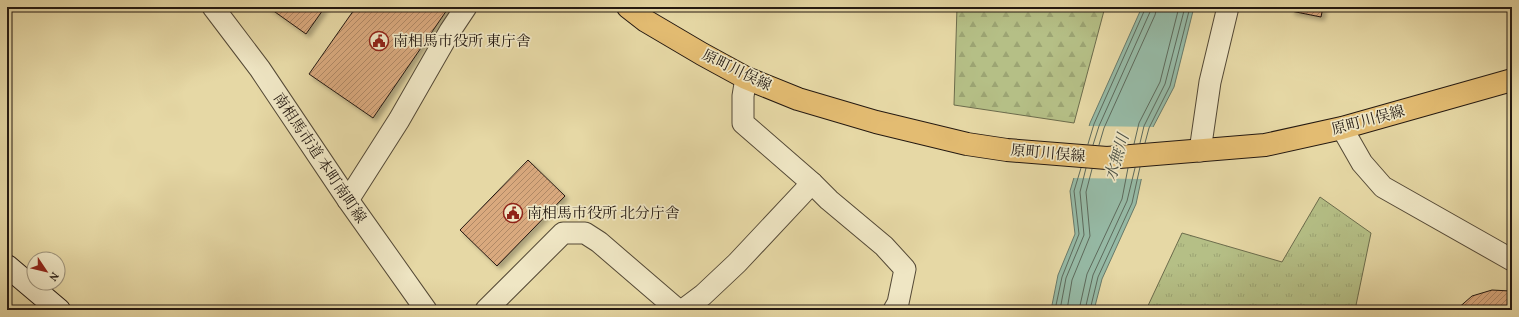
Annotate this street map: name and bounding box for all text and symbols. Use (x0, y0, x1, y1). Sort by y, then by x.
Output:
public building icon: 南相馬市役所 東庁舎 (368, 30, 390, 52)
place label: 南相馬市役所 東庁舎 (393, 32, 531, 53)
street label: 原町川俣線 (698, 45, 775, 97)
street label: 南相馬市道 本町南町線 (267, 90, 370, 228)
street label: 原町川俣線 (1329, 102, 1407, 141)
water label: 水無川 (1100, 130, 1136, 184)
street label: 原町川俣線 (1010, 141, 1086, 168)
public building icon: 南相馬市役所 北分庁舎 (502, 202, 524, 224)
place label: 南相馬市役所 北分庁舎 (527, 204, 680, 225)
north arrow (26, 251, 66, 291)
text: N (45, 268, 61, 283)

